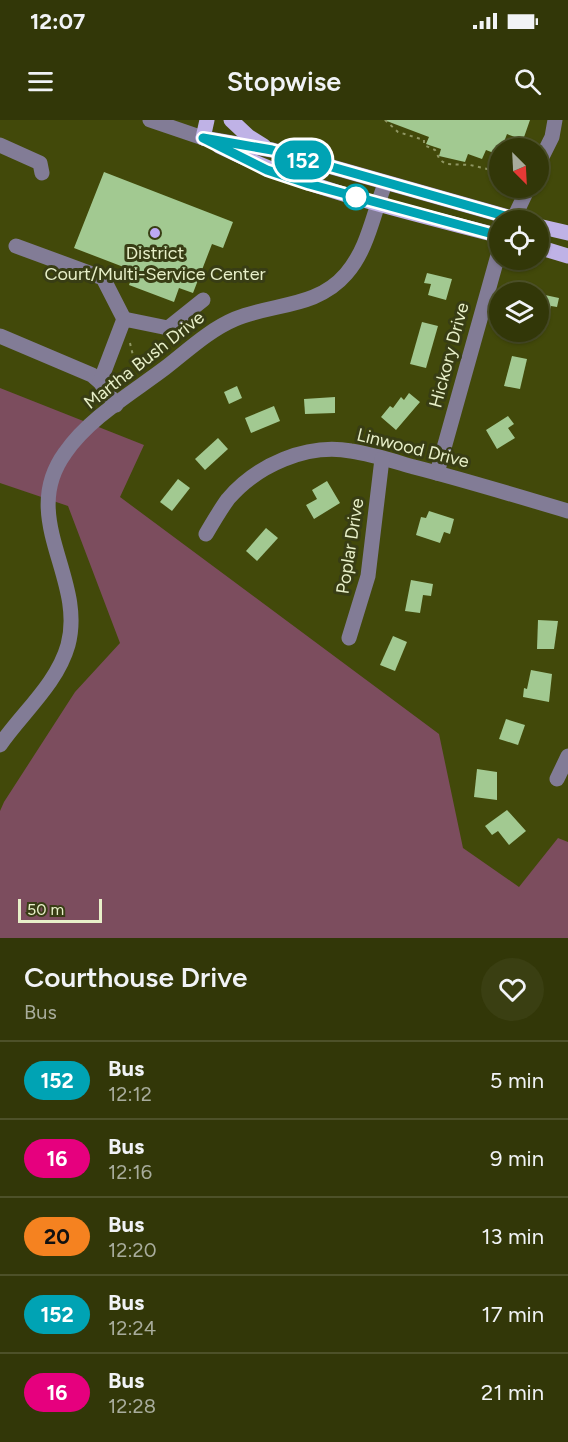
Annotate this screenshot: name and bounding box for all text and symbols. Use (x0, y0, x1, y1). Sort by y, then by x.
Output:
text: 12:07 (30, 8, 85, 35)
icon: menu (24, 65, 57, 98)
text: Stopwise (227, 65, 341, 98)
icon: search (511, 65, 544, 98)
north arrow (489, 138, 549, 198)
map controls (489, 138, 549, 342)
line badge: 152 (268, 140, 338, 180)
text: 152 (286, 148, 320, 173)
unlabelled marker (343, 184, 369, 210)
button: locate (489, 210, 549, 270)
marker: District Court/Multi-Service Center (148, 226, 162, 240)
place label: District Court/Multi-Service Center (44, 242, 266, 285)
button: layers (489, 282, 549, 342)
street label: Hickory Drive (424, 300, 474, 410)
street label: Martha Bush Drive (79, 306, 209, 414)
street label: Linwood Drive (355, 423, 472, 473)
street label: Poplar Drive (332, 496, 368, 595)
scale bar (18, 896, 102, 924)
text: 50 m (27, 900, 64, 919)
button: heart (481, 958, 544, 1021)
text: Courthouse Drive (24, 960, 247, 994)
text: Bus (24, 1000, 57, 1024)
text: Bus (108, 1055, 144, 1082)
text: 5 min (490, 1067, 544, 1094)
text: 152 (40, 1068, 74, 1093)
text: 12:12 (108, 1082, 152, 1106)
text: Bus (108, 1133, 144, 1160)
text: 9 min (490, 1145, 544, 1172)
text: 16 (46, 1146, 68, 1171)
text: 12:16 (108, 1160, 152, 1184)
text: Bus (108, 1211, 144, 1238)
text: 13 min (481, 1223, 544, 1250)
text: 20 (44, 1224, 70, 1249)
text: 12:20 (108, 1238, 157, 1262)
text: Bus (108, 1289, 144, 1316)
text: 17 min (482, 1301, 544, 1328)
text: 152 (40, 1302, 74, 1327)
text: 12:24 (108, 1316, 156, 1340)
text: Bus (108, 1367, 144, 1394)
text: 21 min (481, 1379, 544, 1406)
text: 16 (46, 1380, 68, 1405)
text: 12:28 (108, 1394, 156, 1418)

